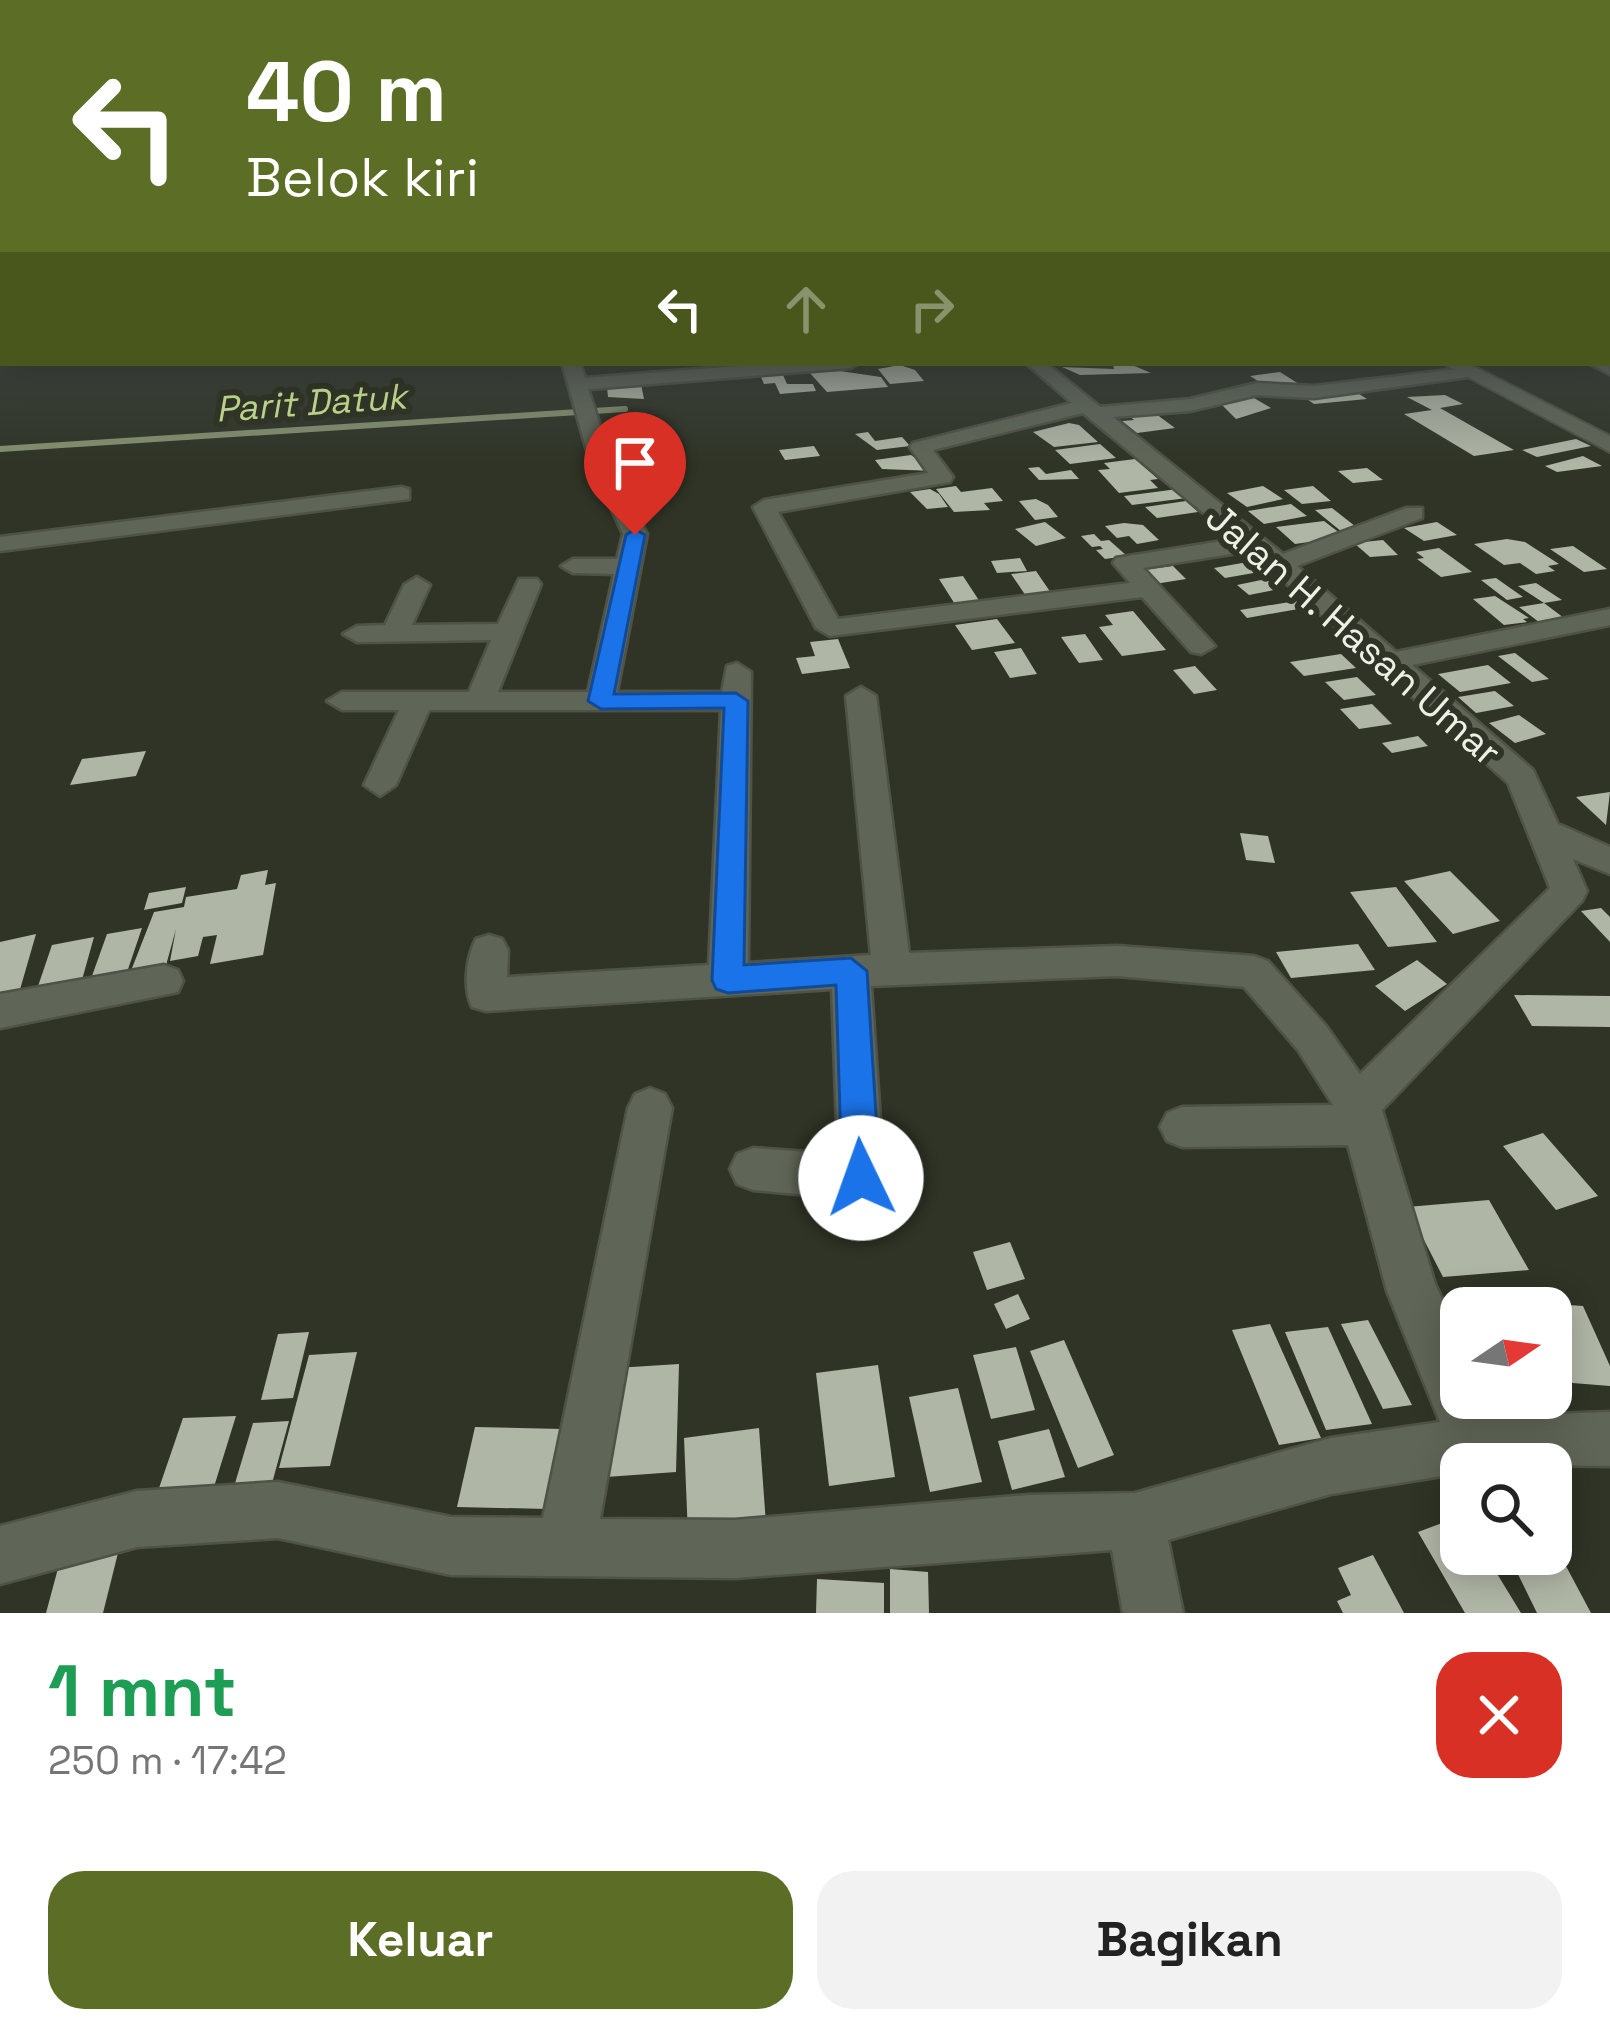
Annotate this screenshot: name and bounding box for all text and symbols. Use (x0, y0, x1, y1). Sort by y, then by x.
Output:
text: 40 m (246, 38, 447, 146)
icon: left (48, 48, 204, 204)
text: Belok kiri (246, 143, 479, 212)
icon: left (647, 276, 713, 342)
icon: ahead (773, 276, 839, 342)
icon: right (899, 276, 965, 342)
water label: Parit Datuk (214, 373, 412, 433)
pin (584, 412, 686, 535)
icon: arrive (602, 430, 668, 496)
street label: Jalan H. Hasan Umar (1196, 493, 1512, 776)
position arrow (798, 1115, 924, 1241)
north arrow (1440, 1287, 1572, 1419)
map controls (1440, 1287, 1572, 1575)
button: search (1440, 1443, 1572, 1575)
text: 1 mnt (48, 1645, 237, 1737)
button: close (1436, 1652, 1562, 1778)
text: 250 m · 17:42 (48, 1736, 287, 1785)
button: Keluar (48, 1871, 793, 2009)
button: Bagikan (817, 1871, 1562, 2009)

